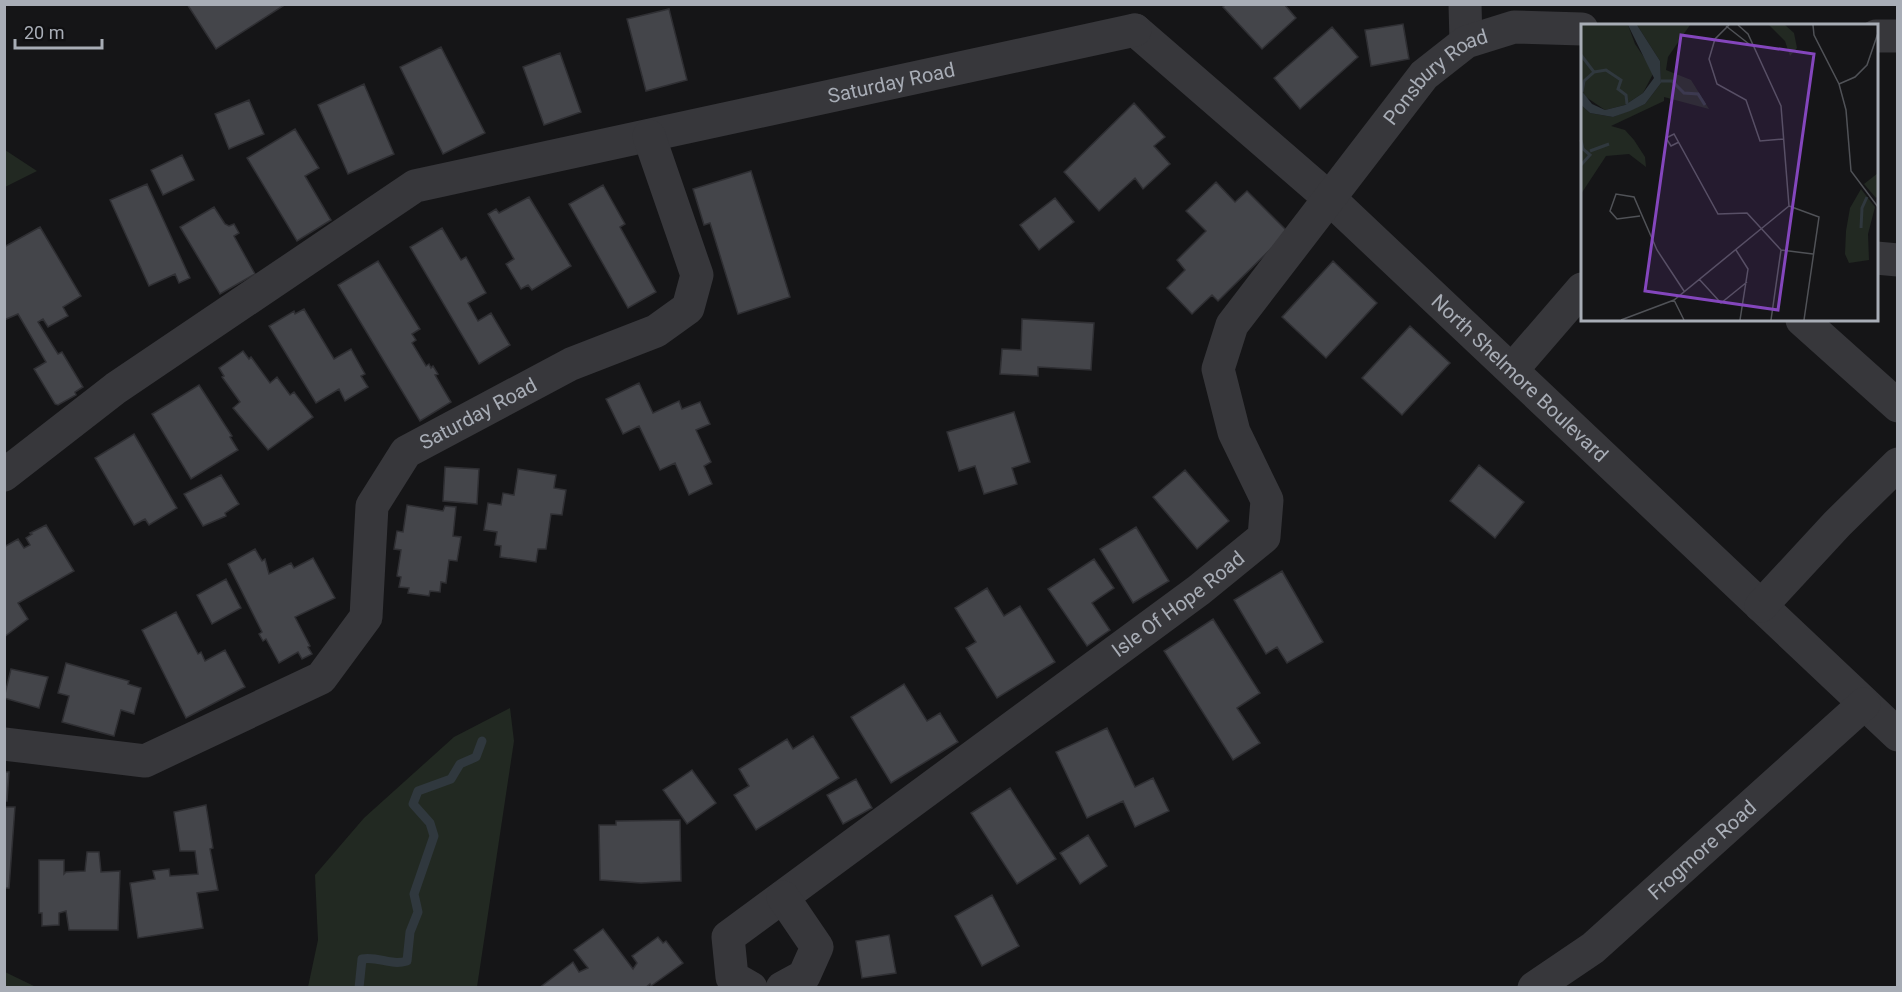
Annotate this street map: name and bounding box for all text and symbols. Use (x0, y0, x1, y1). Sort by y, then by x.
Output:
scale bar (15, 12, 102, 50)
text: 20 m (24, 22, 64, 43)
street label: Ponsbury Road (1378, 24, 1490, 130)
inset map (1581, 24, 1878, 321)
street label: Saturday Road (826, 57, 957, 108)
street label: North Shelmore Boulevard (1427, 289, 1613, 467)
street label: Saturday Road (415, 373, 541, 455)
street label: Isle Of Hope Road (1107, 546, 1249, 662)
street label: Frogmore Road (1643, 795, 1761, 905)

